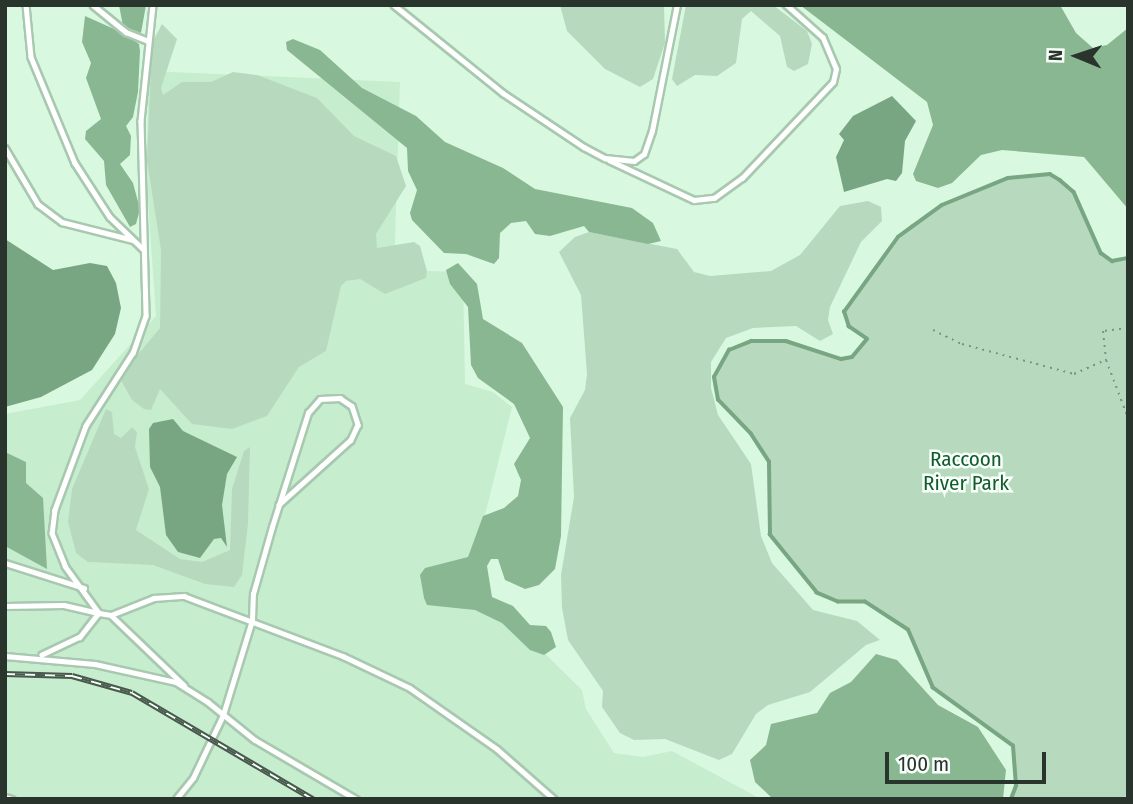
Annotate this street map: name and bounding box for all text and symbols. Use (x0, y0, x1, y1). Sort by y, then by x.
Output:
north arrow (1042, 21, 1112, 91)
text: N (1044, 49, 1067, 61)
park label: Raccoon River Park (923, 446, 1009, 496)
scale bar (888, 738, 1049, 782)
text: 100 m (898, 751, 949, 777)

